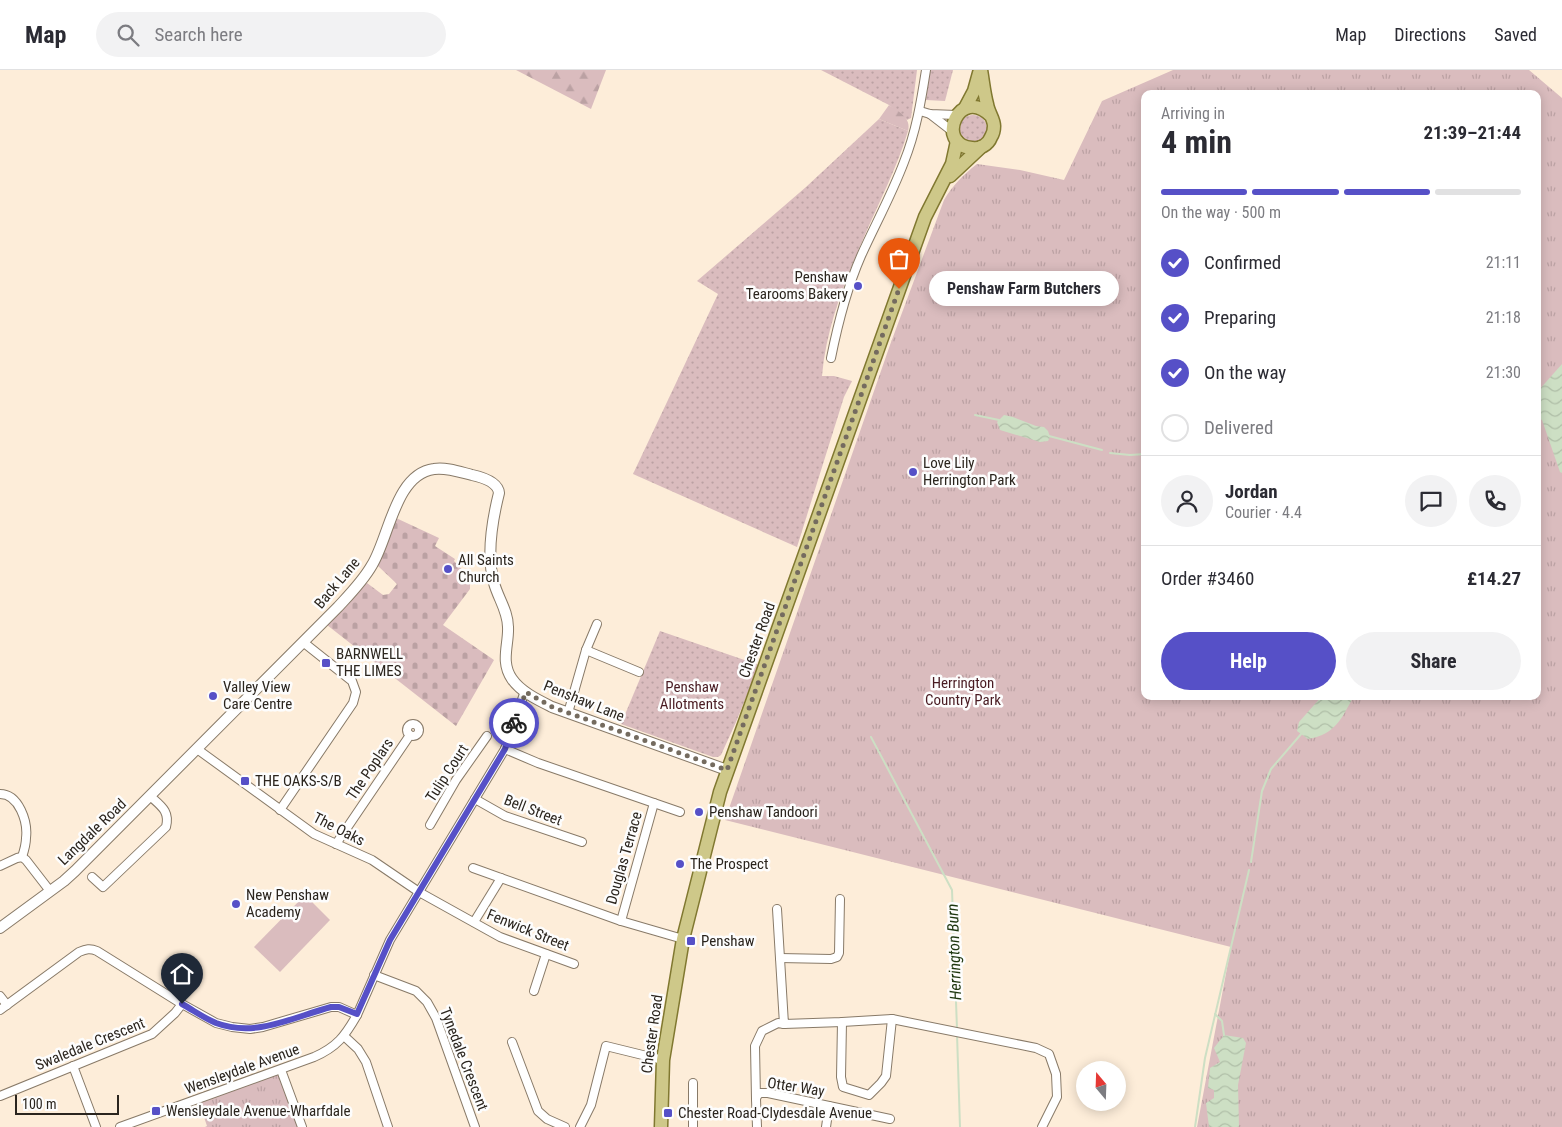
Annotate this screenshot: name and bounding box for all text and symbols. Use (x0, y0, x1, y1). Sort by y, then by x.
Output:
search box (96, 12, 446, 57)
text: Map (25, 21, 66, 49)
icon: search (114, 21, 142, 49)
text: Search here (154, 23, 243, 46)
text: Map (1335, 24, 1366, 45)
text: Directions (1394, 24, 1466, 45)
text: Saved (1494, 24, 1537, 45)
text: Arriving in (1161, 104, 1225, 123)
text: 21:39–21:44 (1423, 121, 1521, 144)
text: 4 min (1161, 123, 1232, 161)
text: On the way · 500 m (1161, 203, 1281, 222)
pin (878, 238, 920, 289)
icon: bag (885, 245, 913, 273)
icon: check (1161, 249, 1189, 277)
text: Confirmed (1204, 251, 1281, 274)
text: 21:11 (1486, 253, 1521, 272)
place label: Penshaw Tearooms Bakery (746, 268, 848, 303)
callout: Penshaw Farm Butchers (929, 272, 1119, 306)
text: Penshaw Farm Butchers (947, 279, 1101, 298)
marker: Penshaw Tearooms Bakery (852, 280, 864, 292)
icon: check (1161, 304, 1189, 332)
text: Preparing (1204, 306, 1276, 329)
text: 21:18 (1486, 308, 1521, 327)
icon: check (1161, 359, 1189, 387)
text: On the way (1204, 361, 1286, 384)
text: 21:30 (1486, 363, 1521, 382)
text: Delivered (1204, 416, 1273, 439)
place label: Love Lily Herrington Park (923, 454, 1016, 489)
marker: Love Lily Herrington Park (907, 466, 919, 478)
button: person (1161, 475, 1213, 527)
button: chat (1405, 475, 1457, 527)
button: phone (1469, 475, 1521, 527)
text: Jordan (1225, 480, 1278, 503)
text: Courier · 4.4 (1225, 503, 1302, 522)
place label: All Saints Church (458, 551, 514, 586)
street label: Back Lane (310, 554, 364, 612)
marker: All Saints Church (442, 563, 454, 575)
text: Order #3460 (1161, 567, 1254, 590)
text: £14.27 (1467, 567, 1521, 590)
street label: Chester Road (735, 600, 779, 680)
button: Help (1161, 632, 1336, 690)
button: Share (1346, 632, 1521, 690)
place label: BARNWELL THE LIMES (336, 645, 403, 680)
marker: BARNWELL THE LIMES (320, 657, 332, 669)
park label: Herrington Country Park (925, 674, 1001, 709)
street label: Penshaw Lane (541, 677, 627, 725)
place label: Valley View Care Centre (223, 678, 292, 713)
park label: Penshaw Allotments (660, 678, 724, 713)
marker: Valley View Care Centre (207, 690, 219, 702)
courier (489, 698, 539, 748)
icon: bike (500, 709, 528, 737)
street label: The Poplars (343, 735, 397, 803)
street label: Tulip Court (422, 741, 472, 805)
place label: THE OAKS-S/B (255, 772, 342, 790)
marker: THE OAKS-S/B (239, 775, 251, 787)
street label: Bell Street (501, 791, 565, 829)
street label: Langdale Road (54, 795, 130, 869)
place label: Penshaw Tandoori (709, 803, 818, 821)
marker: Penshaw Tandoori (693, 806, 705, 818)
street label: The Oaks (310, 808, 368, 850)
street label: Douglas Terrace (602, 810, 646, 906)
place label: The Prospect (690, 855, 768, 873)
marker: The Prospect (674, 858, 686, 870)
place label: New Penshaw Academy (246, 886, 329, 921)
marker: New Penshaw Academy (230, 898, 242, 910)
water label: Herrington Burn (943, 903, 965, 1001)
street label: Fenwick Street (484, 905, 572, 955)
place label: Penshaw (701, 932, 755, 950)
marker: Penshaw (685, 935, 697, 947)
pin (161, 953, 203, 1004)
icon: home (168, 960, 196, 988)
street label: Chester Road (638, 994, 666, 1074)
street label: Tynedale Crescent (436, 1005, 492, 1113)
street label: Swaledale Crescent (33, 1014, 147, 1074)
street label: Wensleydale Avenue (182, 1040, 302, 1098)
north arrow (1076, 1061, 1126, 1111)
map controls (1076, 1061, 1126, 1111)
street label: Otter Way (766, 1074, 826, 1100)
scale bar (15, 1092, 119, 1115)
text: 100 m (22, 1096, 57, 1112)
place label: Wensleydale Avenue-Wharfdale (166, 1102, 351, 1120)
place label: Chester Road-Clydesdale Avenue (678, 1104, 872, 1122)
marker: Wensleydale Avenue-Wharfdale (150, 1105, 162, 1117)
marker: Chester Road-Clydesdale Avenue (662, 1107, 674, 1119)

